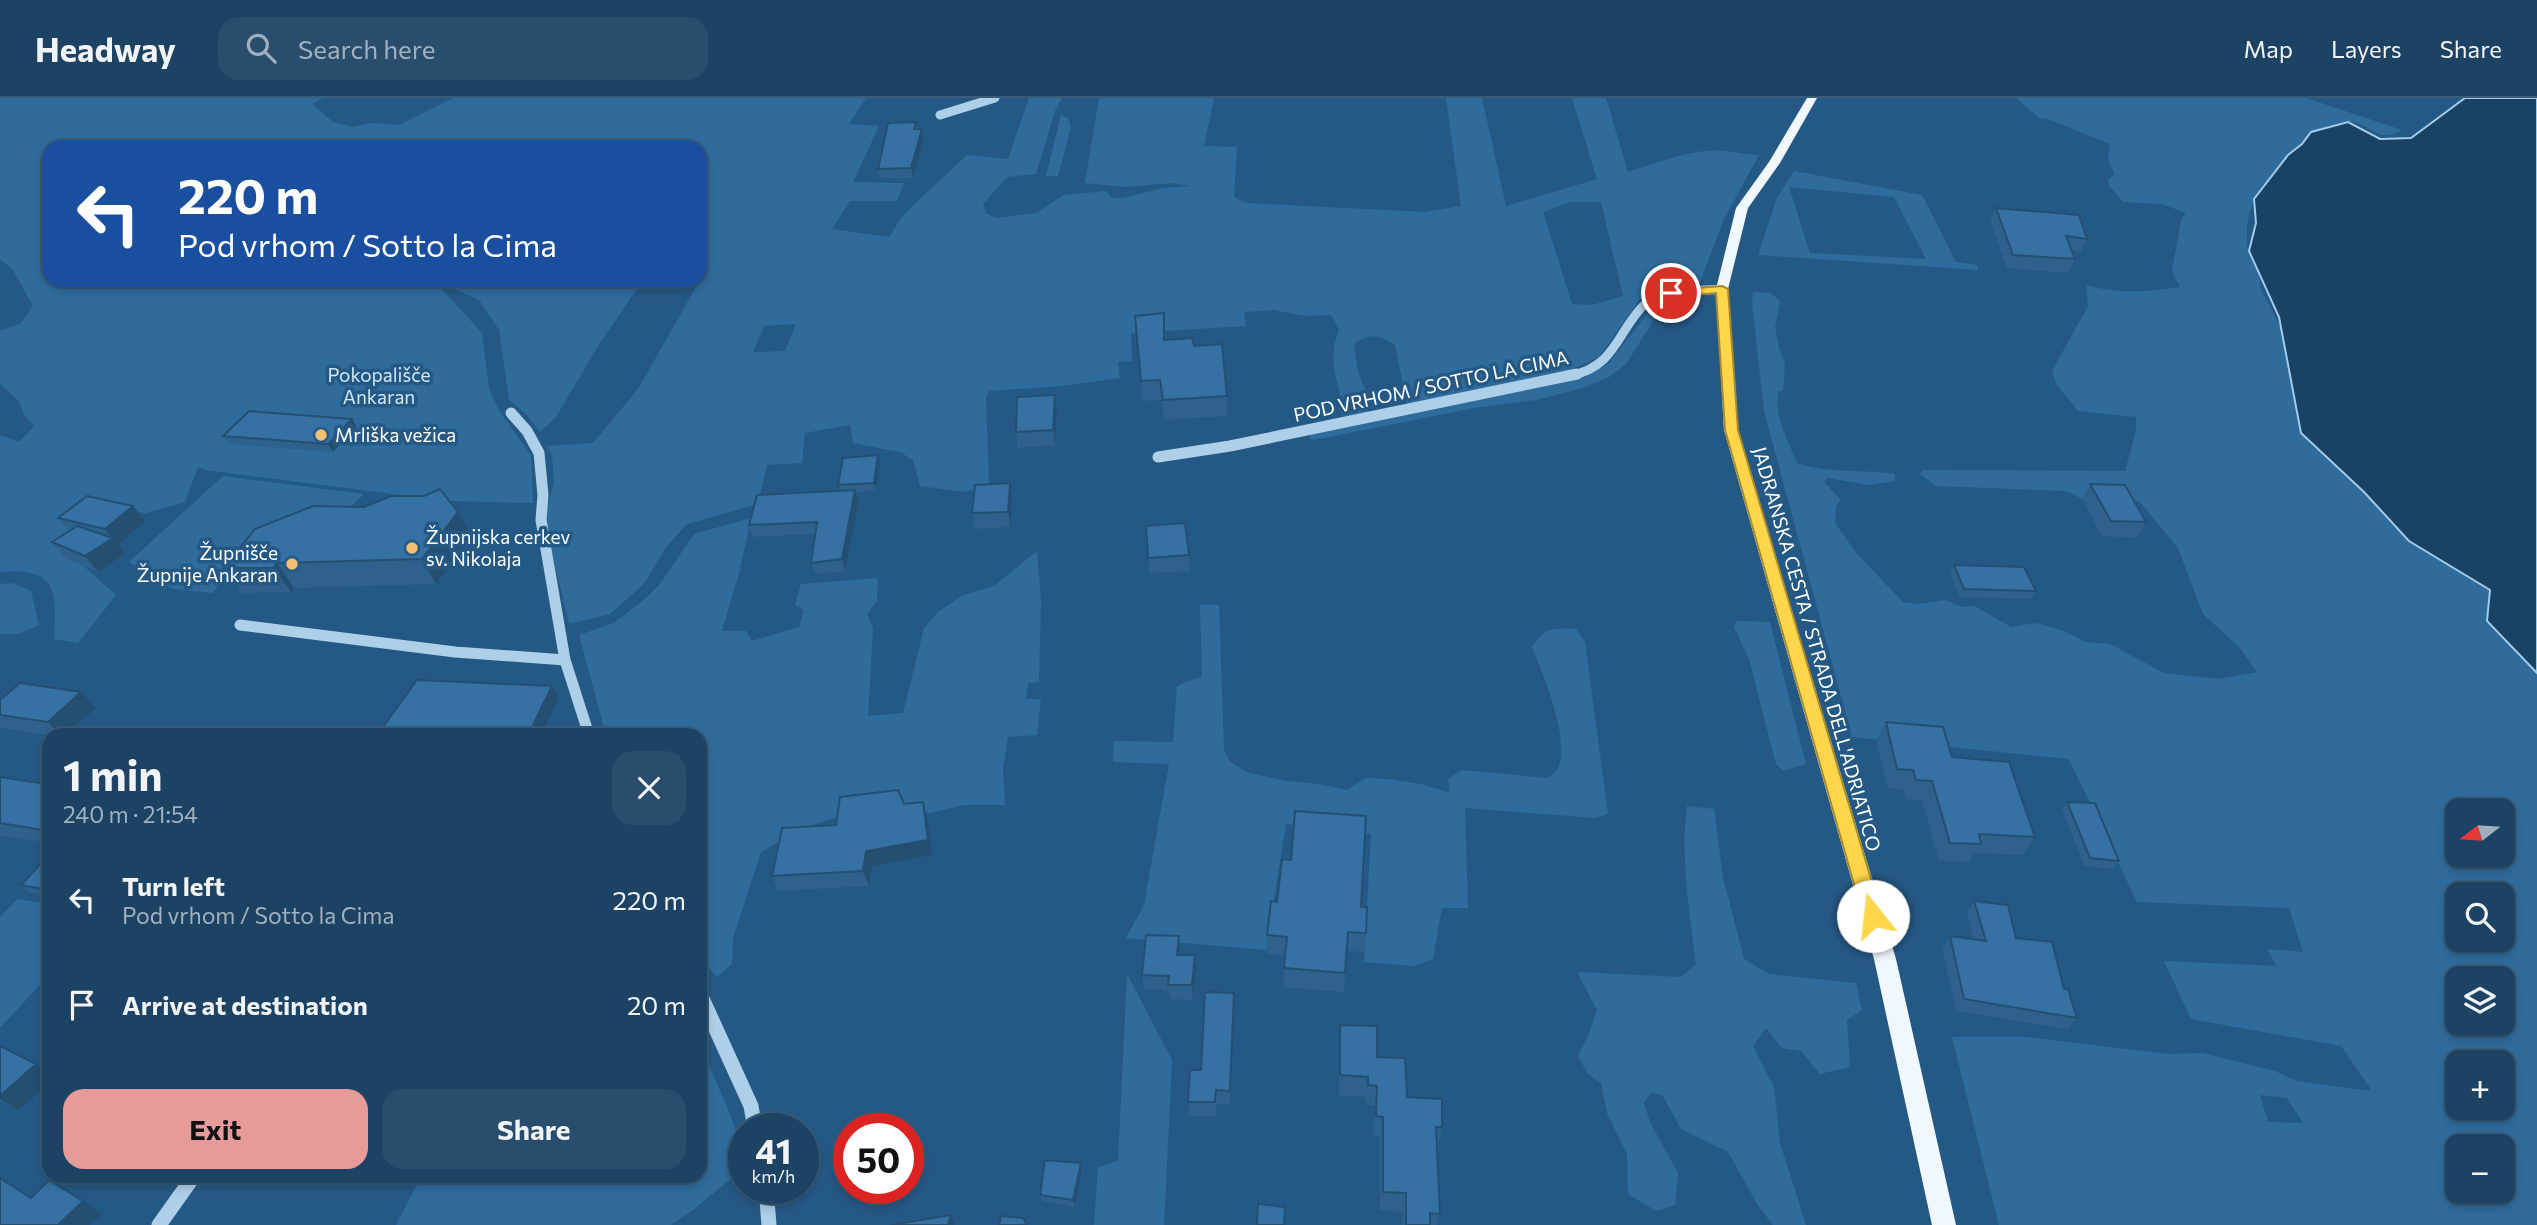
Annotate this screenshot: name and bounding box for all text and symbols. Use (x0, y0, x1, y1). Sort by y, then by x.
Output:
search box (218, 17, 708, 80)
text: Headway (35, 28, 176, 69)
icon: search (242, 29, 280, 67)
text: Search here (298, 33, 436, 64)
text: Map (2244, 34, 2293, 63)
text: Layers (2331, 34, 2402, 63)
text: Share (2440, 34, 2502, 63)
text: 220 m (178, 164, 318, 224)
icon: left (63, 168, 154, 259)
text: Pod vrhom / Sotto la Cima (178, 224, 557, 264)
pin (1641, 263, 1701, 323)
icon: arrive (1652, 274, 1690, 312)
street label: POD VRHOM / SOTTO LA CIMA (1291, 345, 1570, 426)
park label: Pokopališče Ankaran (327, 363, 431, 408)
place label: Mrliška vežica (335, 423, 456, 446)
marker: Mrliška vežica (313, 427, 329, 443)
street label: JADRANSKA CESTA / STRADA DELL'ADRIATICO (1749, 444, 1886, 854)
place label: Župnijska cerkev sv. Nikolaja (426, 525, 570, 570)
marker: Župnijska cerkev sv. Nikolaja (404, 540, 420, 556)
place label: Župnišče Župnije Ankaran (137, 541, 278, 586)
marker: Župnišče Župnije Ankaran (284, 556, 300, 572)
text: 1 min (63, 748, 163, 800)
button: close (612, 751, 686, 825)
north arrow (2445, 798, 2515, 868)
map controls (2445, 798, 2515, 1204)
text: 240 m · 21:54 (63, 800, 198, 828)
text: Turn left (122, 870, 225, 901)
position arrow (1836, 879, 1910, 953)
icon: left (63, 881, 101, 919)
button: search (2445, 882, 2515, 952)
text: 220 m (613, 884, 686, 915)
text: Pod vrhom / Sotto la Cima (122, 901, 394, 929)
button: layers (2445, 966, 2515, 1036)
icon: arrive (63, 986, 101, 1024)
text: Arrive at destination (122, 989, 368, 1020)
text: 20 m (627, 989, 686, 1020)
button: + (2445, 1050, 2515, 1120)
button: Exit (63, 1089, 368, 1169)
button: Share (382, 1089, 686, 1169)
speed limit sign: 50 (833, 1113, 924, 1204)
text: 41 (755, 1128, 792, 1171)
button: − (2445, 1134, 2515, 1204)
text: km/h (752, 1165, 795, 1187)

